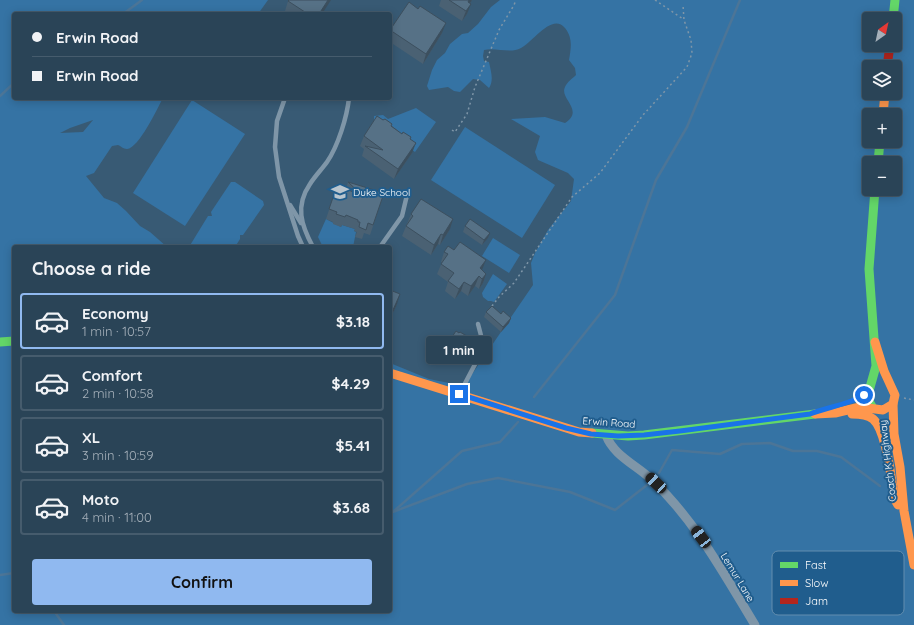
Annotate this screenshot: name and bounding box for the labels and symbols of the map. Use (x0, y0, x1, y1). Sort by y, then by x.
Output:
north arrow (862, 12, 902, 52)
school or university icon: Duke School (330, 182, 350, 202)
place label: Duke School (353, 186, 410, 199)
callout: 1 min (426, 336, 492, 364)
route end (450, 385, 468, 403)
route start (855, 386, 873, 404)
street label: Erwin Road (582, 414, 636, 431)
street label: Coach K Highway (876, 419, 899, 503)
car (643, 470, 669, 496)
car (689, 524, 713, 550)
street label: Lemur Lane (718, 550, 758, 605)
legend (772, 551, 904, 615)
text: Fast (805, 558, 827, 572)
text: Slow (805, 576, 829, 590)
text: Jam (805, 594, 828, 608)

